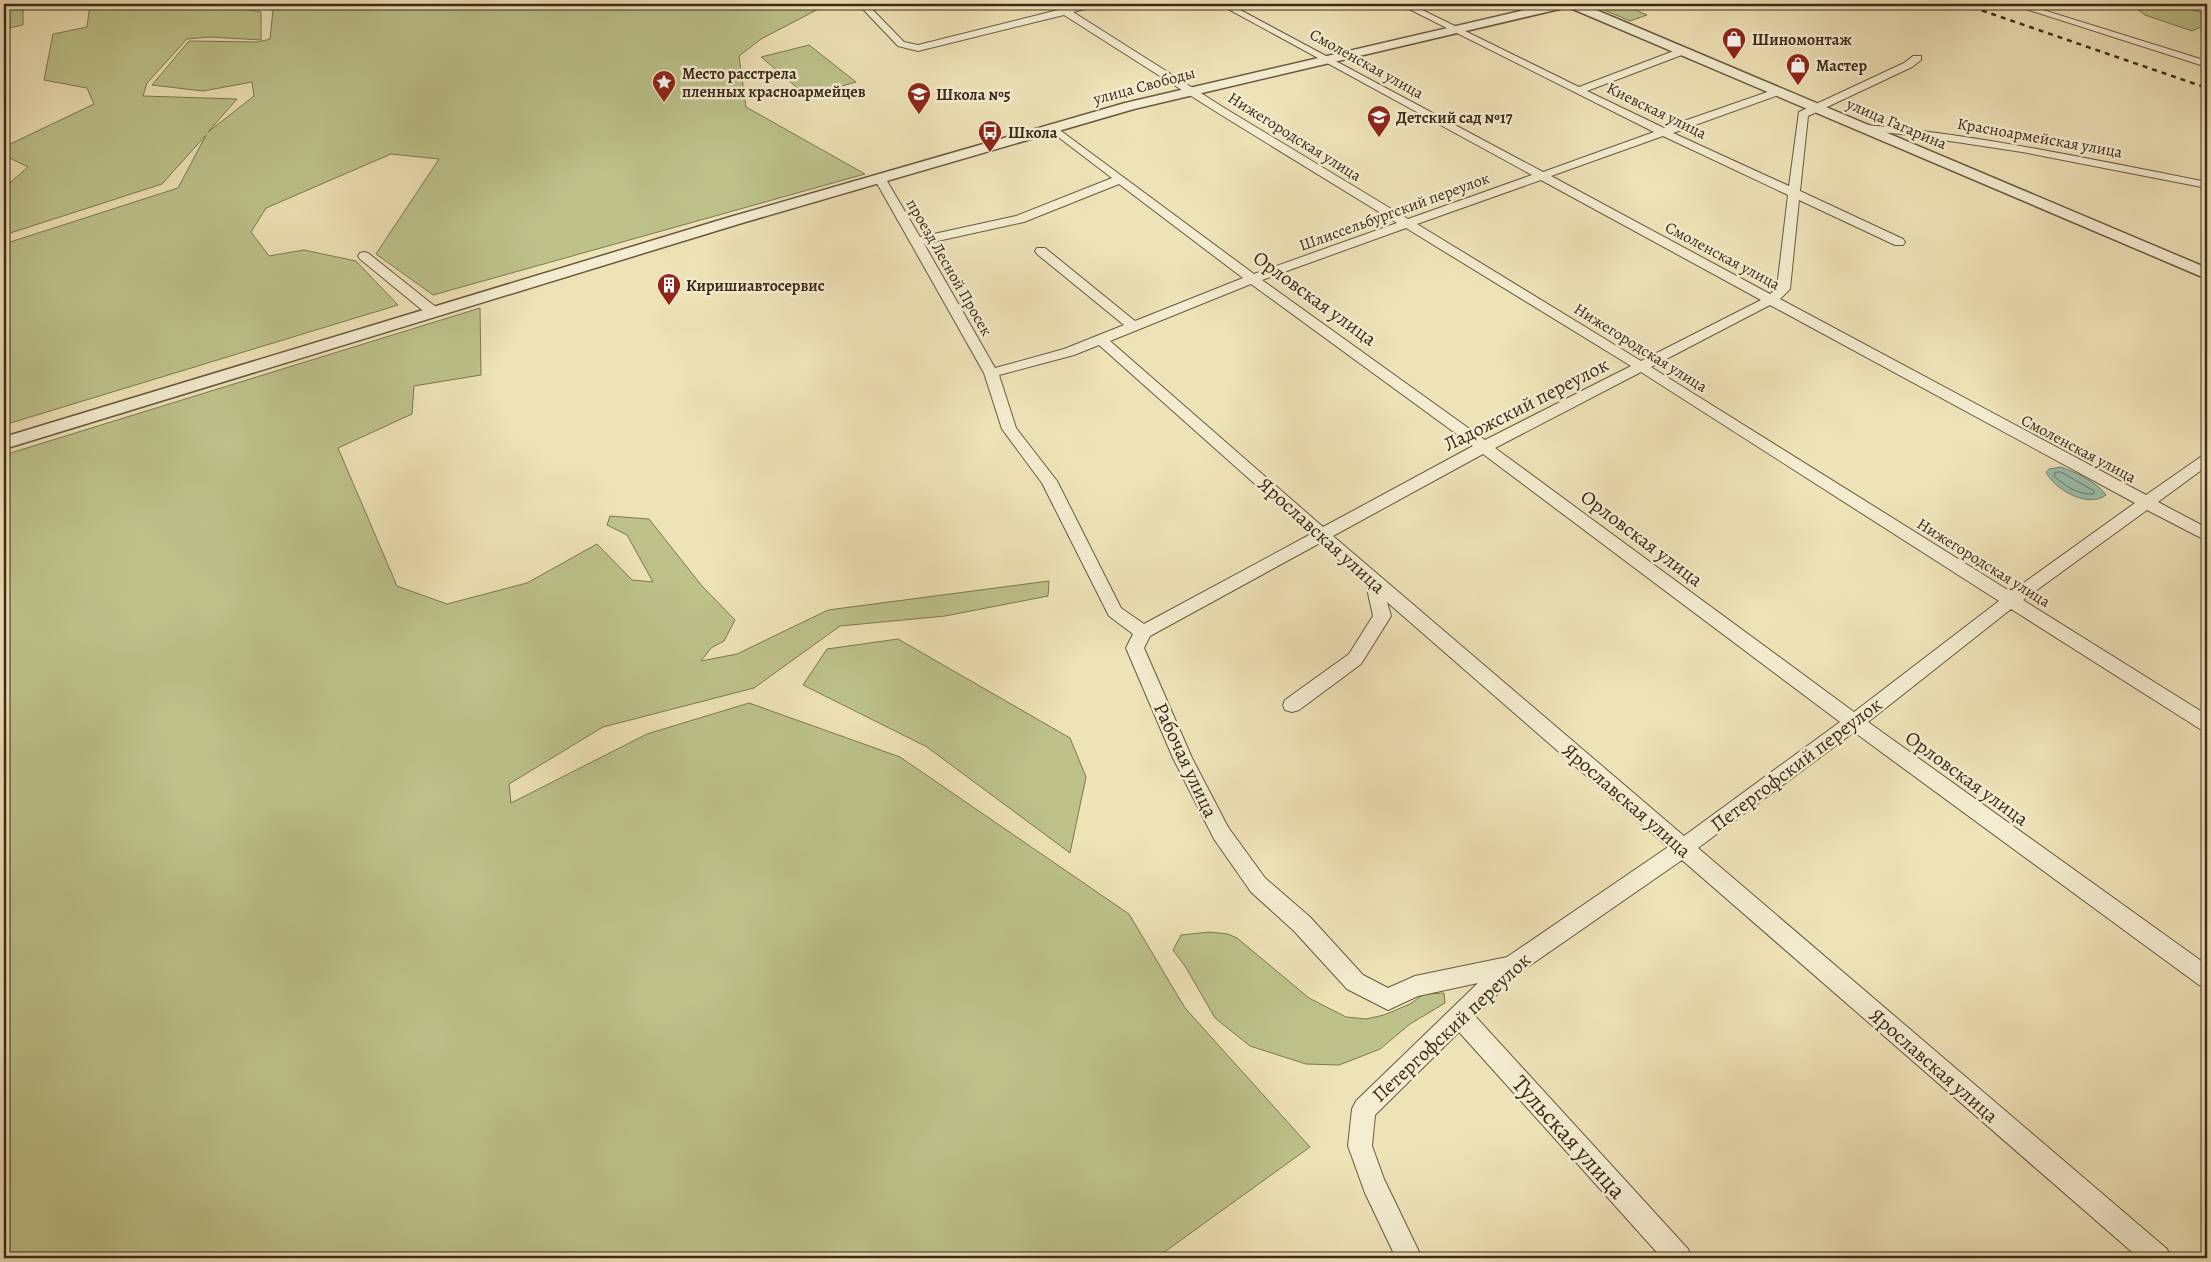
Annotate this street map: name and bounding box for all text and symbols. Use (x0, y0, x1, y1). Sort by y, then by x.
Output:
street label: Смоленская улица (1306, 23, 1428, 105)
shop icon: Шиномонтаж (1721, 26, 1747, 60)
place label: Шиномонтаж (1752, 29, 1852, 51)
shop icon: Мастер (1785, 52, 1811, 86)
place label: Мастер (1816, 55, 1868, 77)
street label: улица Свободы (1090, 62, 1198, 110)
place label: Место расстрела пленных красноармейцев (682, 63, 866, 103)
place icon: Место расстрела пленных красноармейцев (651, 69, 677, 103)
street label: Киевская улица (1603, 77, 1711, 145)
school or university icon: Школа №5 (906, 81, 932, 115)
place label: Школа №5 (936, 84, 1011, 106)
street label: Нижегородская улица (1224, 87, 1366, 187)
street label: улица Гагарина (1842, 93, 1951, 155)
school or university icon: Детский сад №17 (1366, 104, 1392, 138)
place label: Детский сад №17 (1396, 107, 1513, 129)
street label: Красноармейская улица (1956, 113, 2125, 163)
bus stop icon: Школа (977, 119, 1003, 153)
place label: Школа (1008, 122, 1058, 144)
street label: Шлиссельбургский переулок (1296, 167, 1493, 257)
street label: проезд Лесной Просек (901, 195, 997, 340)
street label: Смоленская улица (1661, 216, 1784, 296)
street label: Орловская улица (1248, 244, 1383, 353)
building icon: Киришиавтосервис (656, 272, 682, 306)
place label: Киришиавтосервис (686, 275, 825, 297)
street label: Нижегородская улица (1570, 298, 1712, 398)
street label: Ладожский переулок (1439, 351, 1613, 458)
street label: Смоленская улица (2017, 409, 2140, 489)
street label: Ярославская улица (1252, 471, 1392, 600)
street label: Орловская улица (1575, 484, 1709, 594)
street label: Нижегородская улица (1913, 513, 2055, 613)
street label: Петергофский переулок (1705, 691, 1888, 838)
street label: Рабочая улица (1147, 698, 1224, 823)
street label: Орловская улица (1900, 724, 2035, 833)
street label: Ярославская улица (1556, 737, 1698, 864)
street label: Петергофский переулок (1366, 947, 1537, 1108)
street label: Ярославская улица (1863, 1002, 2005, 1129)
street label: Тульская улица (1505, 1068, 1633, 1206)

